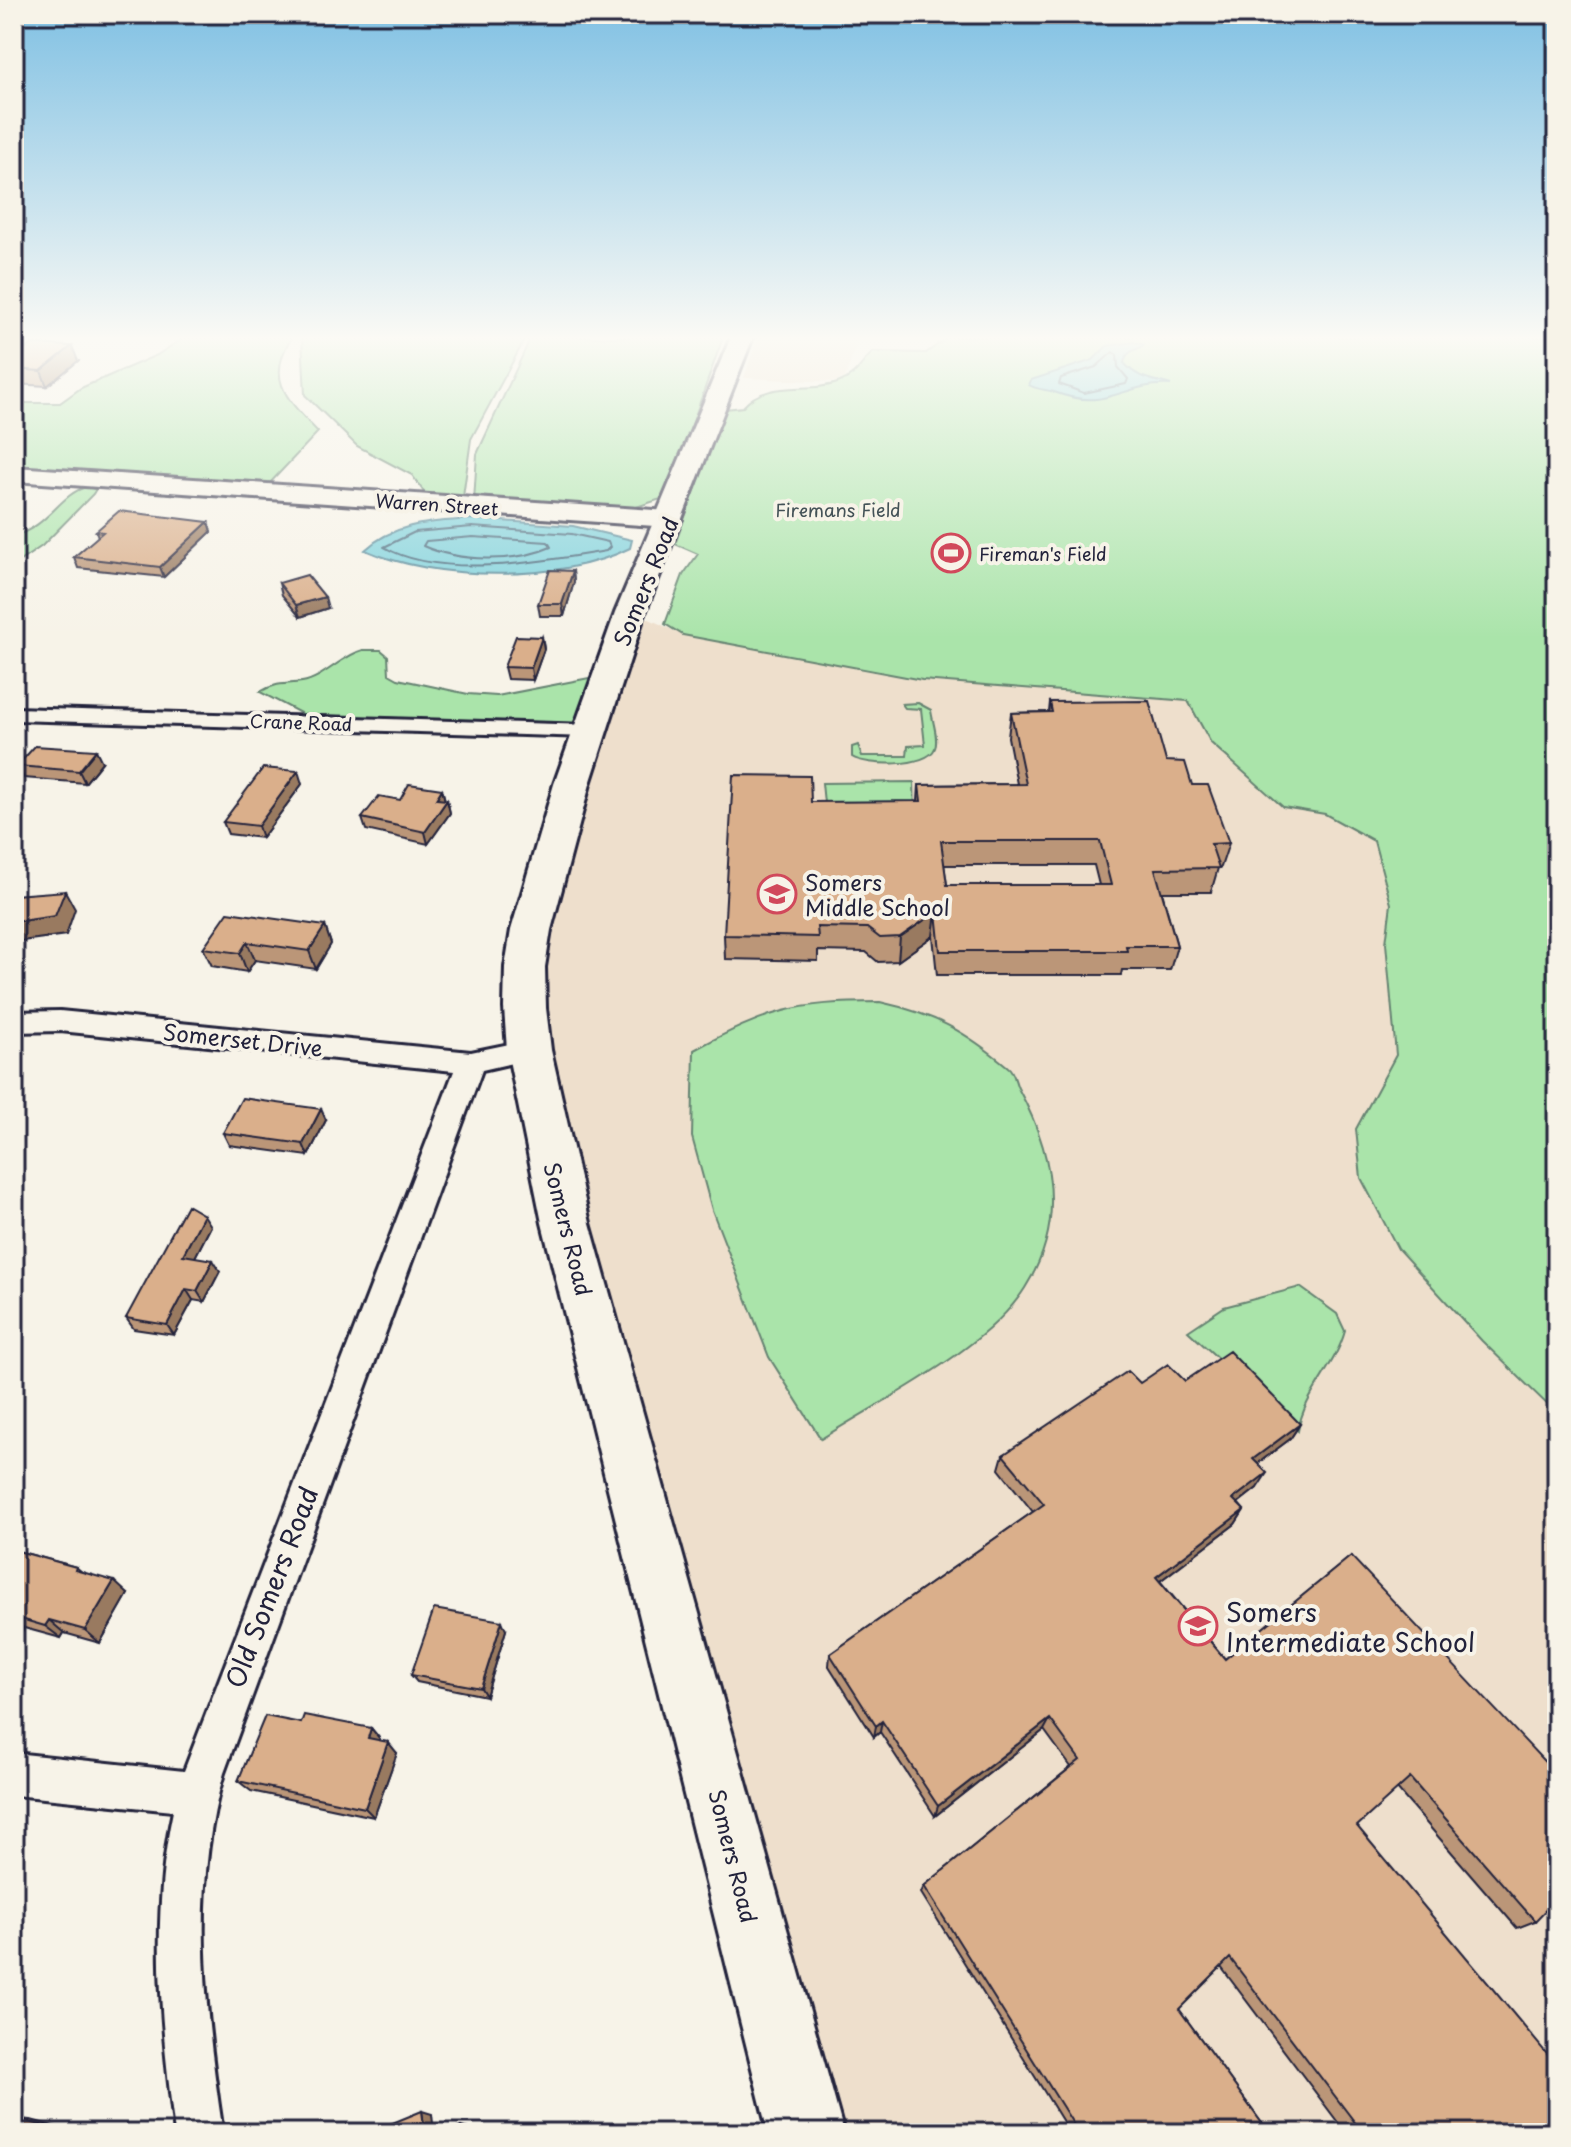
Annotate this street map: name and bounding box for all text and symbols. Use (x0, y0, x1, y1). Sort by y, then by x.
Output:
street label: Warren Street (375, 486, 499, 522)
park label: Firemans Field (775, 496, 901, 523)
street label: Somers Road (604, 511, 686, 651)
sports icon: Fireman's Field (930, 532, 972, 574)
place label: Fireman's Field (979, 540, 1107, 567)
street label: Crane Road (249, 707, 353, 737)
place label: Somers Middle School (805, 865, 950, 923)
school or university icon: Somers Middle School (756, 873, 798, 915)
street label: Somerset Drive (161, 1014, 325, 1064)
street label: Somers Road (536, 1159, 602, 1299)
street label: Old Somers Road (215, 1481, 327, 1693)
place label: Somers Intermediate School (1226, 1592, 1475, 1661)
school or university icon: Somers Intermediate School (1177, 1605, 1219, 1647)
street label: Somers Road (701, 1786, 767, 1926)

